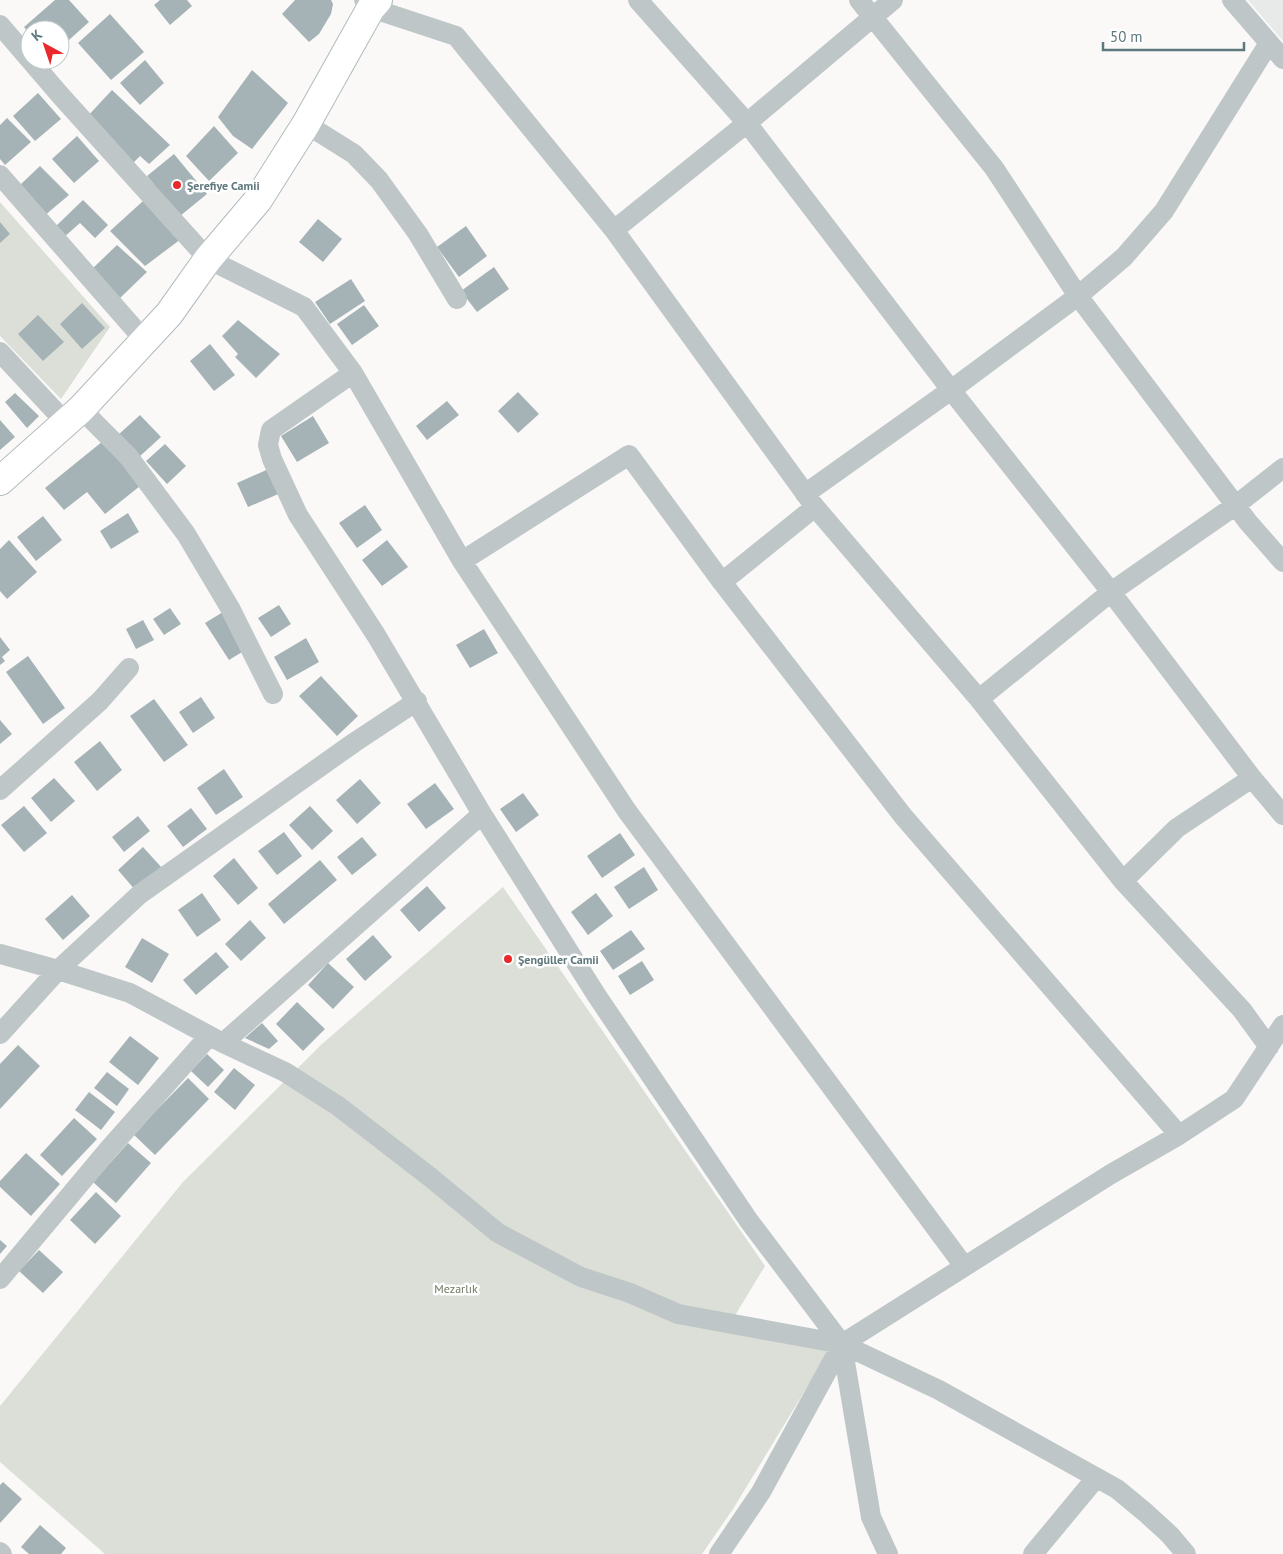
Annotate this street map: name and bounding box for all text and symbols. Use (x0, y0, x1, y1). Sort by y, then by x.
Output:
north arrow (20, 20, 70, 70)
scale bar (1103, 20, 1244, 52)
text: K (28, 25, 46, 45)
text: 50 m (1110, 27, 1143, 46)
place label: Şerefiye Camii (187, 178, 260, 193)
marker: Şerefiye Camii (171, 179, 183, 191)
place label: Şengüller Camii (518, 952, 599, 967)
marker: Şengüller Camii (502, 953, 514, 965)
park label: Mezarlık (434, 1281, 478, 1296)

